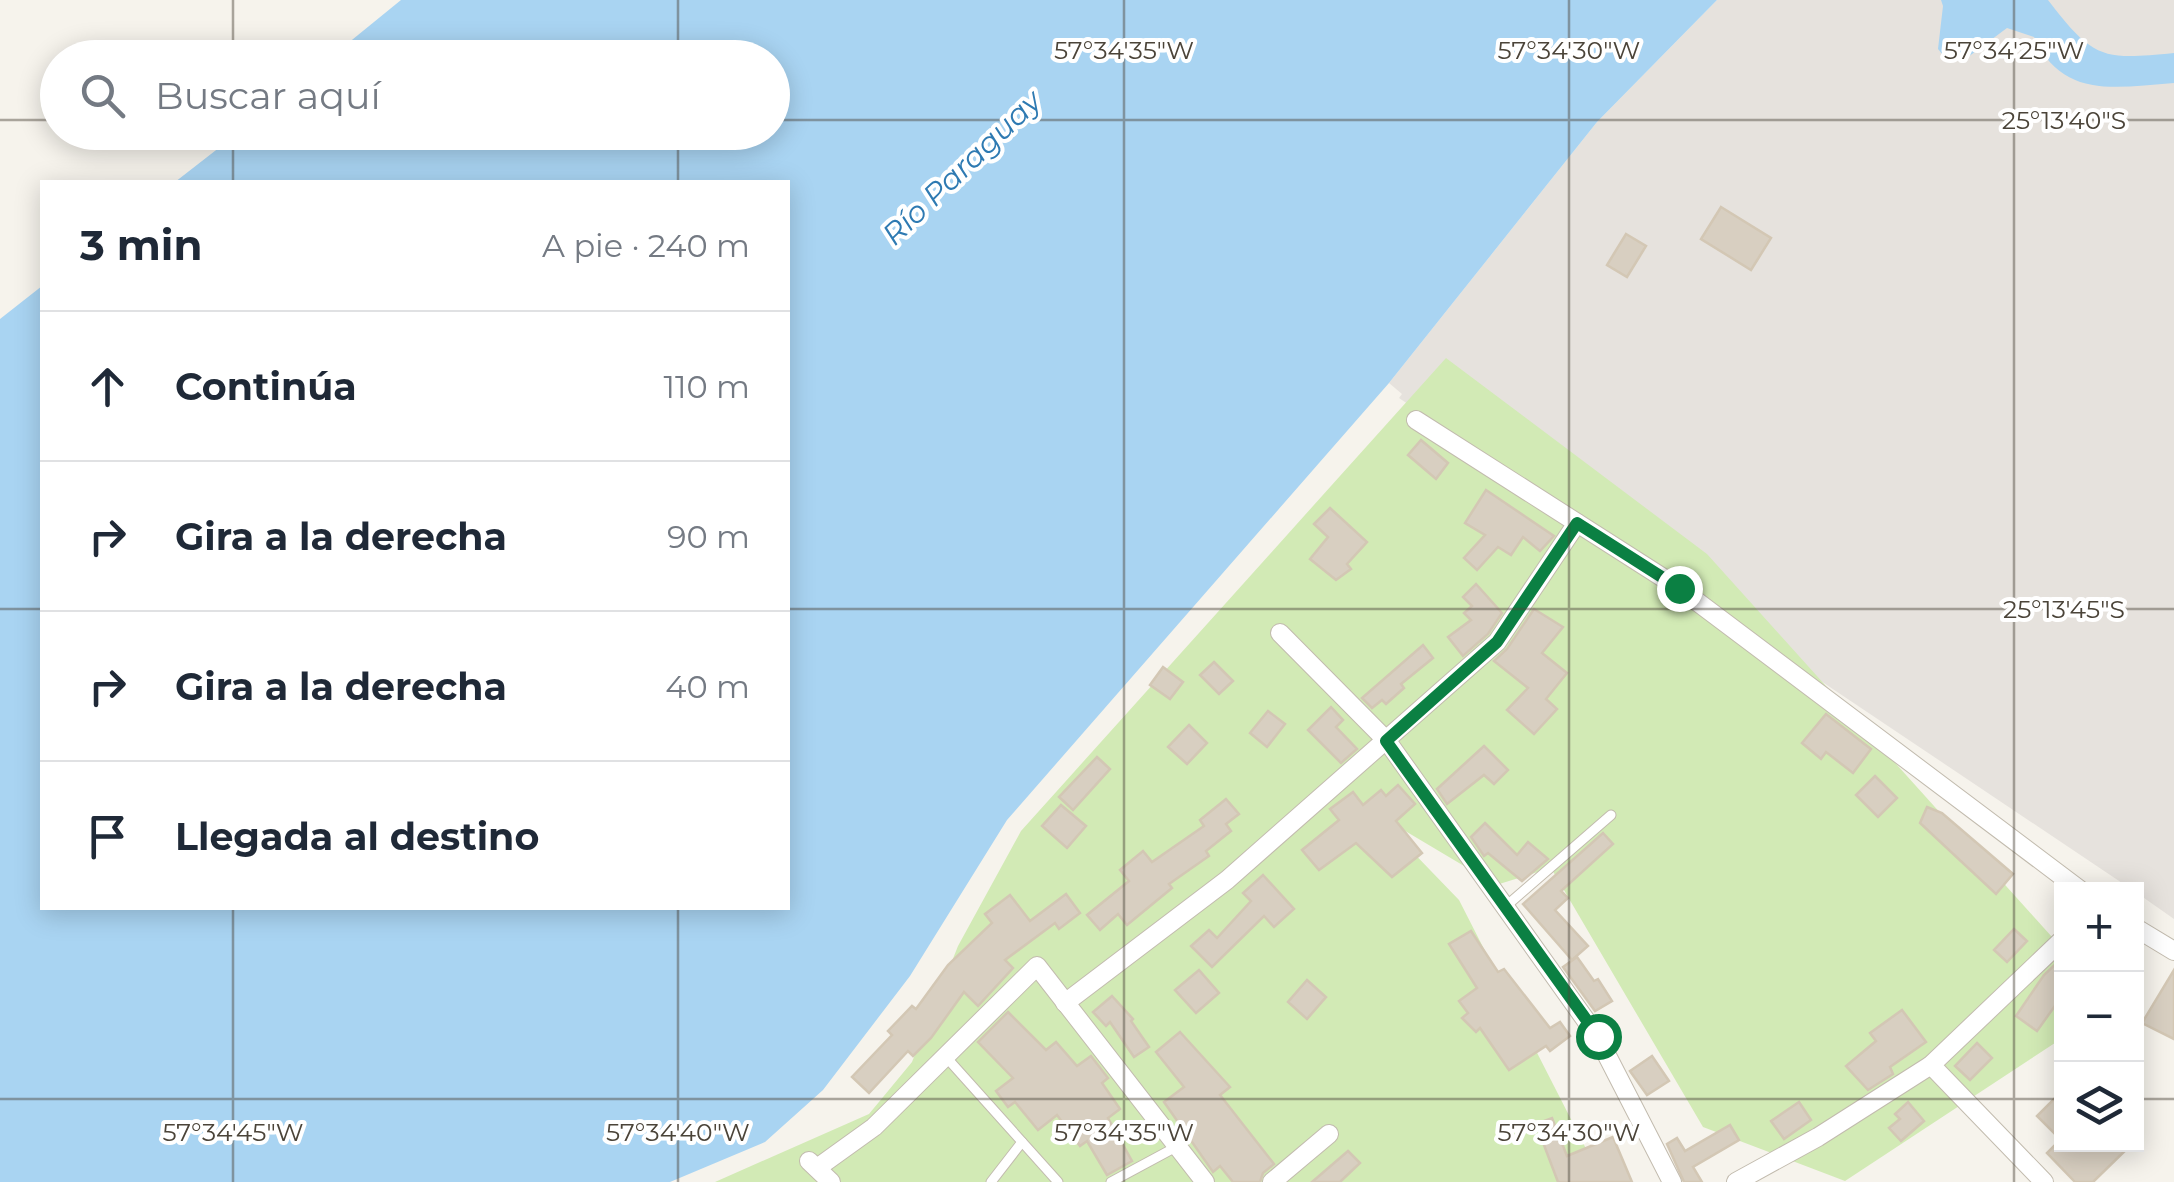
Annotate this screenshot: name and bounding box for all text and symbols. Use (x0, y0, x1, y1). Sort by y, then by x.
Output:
text: 57°34'35"W (1054, 35, 1194, 65)
text: 57°34'30"W (1498, 35, 1640, 65)
text: 57°34'25"W (1944, 35, 2084, 65)
search box (40, 40, 790, 150)
icon: search (75, 68, 130, 123)
text: Buscar aquí (155, 72, 381, 119)
water label: Río Paraguay (874, 81, 1050, 253)
text: 25°13'40"S (2002, 105, 2126, 135)
text: 3 min (80, 219, 202, 271)
text: A pie · 240 m (542, 226, 750, 265)
icon: ahead (80, 359, 135, 414)
text: Continúa (175, 363, 357, 410)
text: 110 m (663, 367, 750, 406)
icon: right (80, 509, 135, 564)
text: Gira a la derecha (175, 513, 507, 560)
text: 90 m (667, 517, 750, 556)
route end (1657, 566, 1703, 612)
text: 25°13'45"S (2003, 594, 2125, 624)
icon: right (80, 659, 135, 714)
text: Gira a la derecha (175, 663, 507, 710)
text: 40 m (665, 667, 750, 706)
icon: arrive (80, 809, 135, 864)
text: Llegada al destino (175, 813, 539, 860)
map controls (2054, 882, 2144, 1152)
button: + (2054, 882, 2144, 972)
button: − (2054, 972, 2144, 1062)
route start (1576, 1014, 1622, 1060)
button: layers (2054, 1062, 2144, 1152)
text: 57°34'45"W (162, 1117, 304, 1147)
text: 57°34'40"W (606, 1117, 750, 1147)
text: 57°34'35"W (1054, 1117, 1194, 1147)
text: 57°34'30"W (1498, 1117, 1640, 1147)

